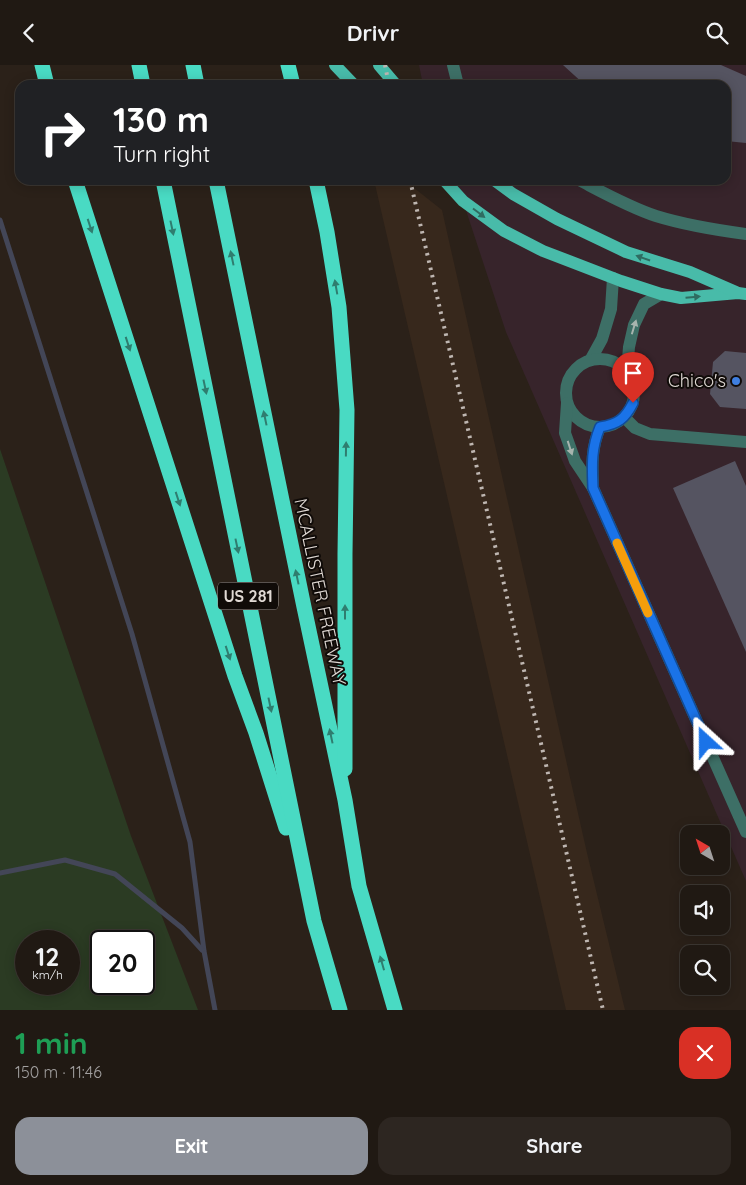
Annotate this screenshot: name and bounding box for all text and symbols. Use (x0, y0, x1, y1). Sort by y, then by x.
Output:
icon: back (15, 19, 43, 47)
text: Drivr (347, 19, 399, 47)
icon: search (703, 19, 731, 47)
text: 130 m (113, 97, 209, 141)
icon: right (30, 100, 95, 165)
text: Turn right (113, 140, 210, 168)
one-way arrow (472, 208, 486, 218)
one-way arrow (86, 219, 94, 234)
one-way arrow (169, 220, 177, 236)
one-way arrow (228, 250, 236, 266)
one-way arrow (635, 254, 650, 262)
one-way arrow (332, 279, 340, 295)
one-way arrow (685, 293, 701, 301)
one-way arrow (631, 320, 638, 335)
one-way arrow (125, 337, 132, 352)
pin (612, 352, 654, 403)
icon: arrive (619, 359, 647, 387)
place label: Chico's (668, 369, 726, 392)
marker: Chico's (730, 375, 742, 387)
one-way arrow (201, 379, 209, 395)
one-way arrow (261, 410, 269, 425)
one-way arrow (343, 441, 351, 457)
one-way arrow (567, 441, 575, 456)
one-way arrow (175, 491, 182, 506)
street label: MCALLISTER FREEWAY (289, 496, 352, 688)
one-way arrow (234, 539, 242, 555)
one-way arrow (293, 568, 301, 584)
road number: US 281 (218, 583, 278, 609)
one-way arrow (341, 603, 349, 619)
one-way arrow (225, 646, 232, 661)
one-way arrow (266, 698, 274, 713)
position arrow (679, 715, 731, 767)
one-way arrow (327, 728, 335, 743)
north arrow (680, 825, 730, 875)
map controls (680, 825, 730, 995)
button: sound (680, 885, 730, 935)
speed limit sign: 20 (90, 930, 155, 995)
text: 12 (36, 941, 59, 972)
button: search (680, 945, 730, 995)
one-way arrow (377, 956, 385, 971)
text: km/h (32, 967, 63, 982)
text: 1 min (15, 1024, 88, 1062)
button: close (679, 1027, 731, 1079)
text: 150 m · 11:46 (15, 1062, 102, 1082)
button: Exit (15, 1117, 368, 1175)
button: Share (378, 1117, 731, 1175)

